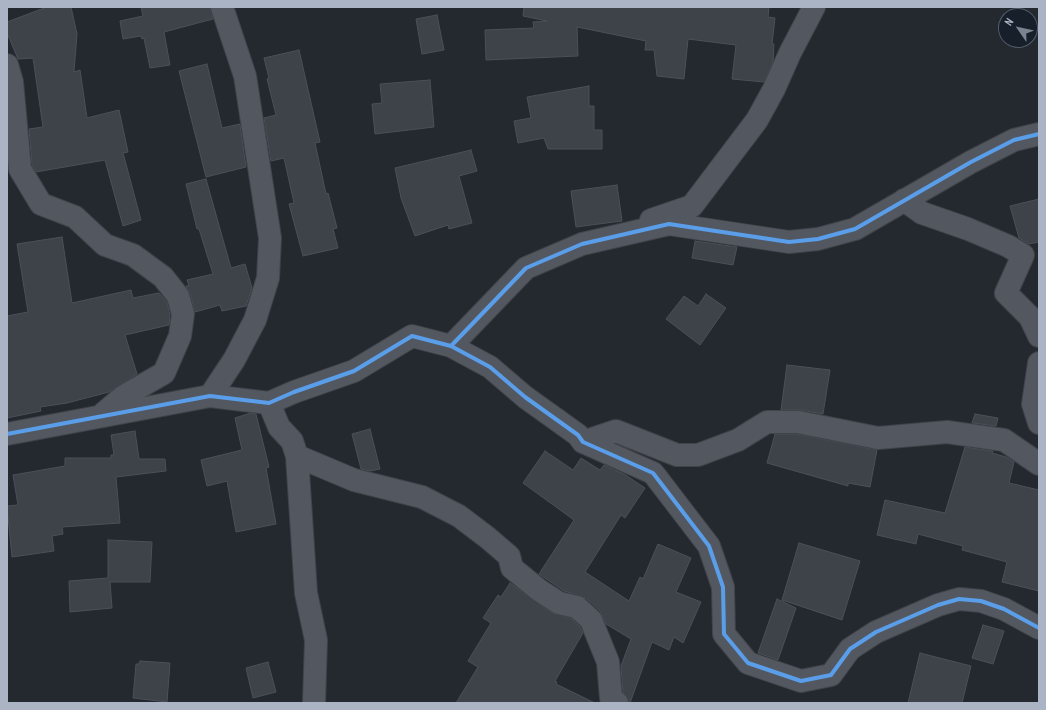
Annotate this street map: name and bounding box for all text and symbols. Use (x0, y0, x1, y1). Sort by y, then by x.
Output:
north arrow (998, 8, 1038, 48)
text: N (1001, 15, 1016, 28)

